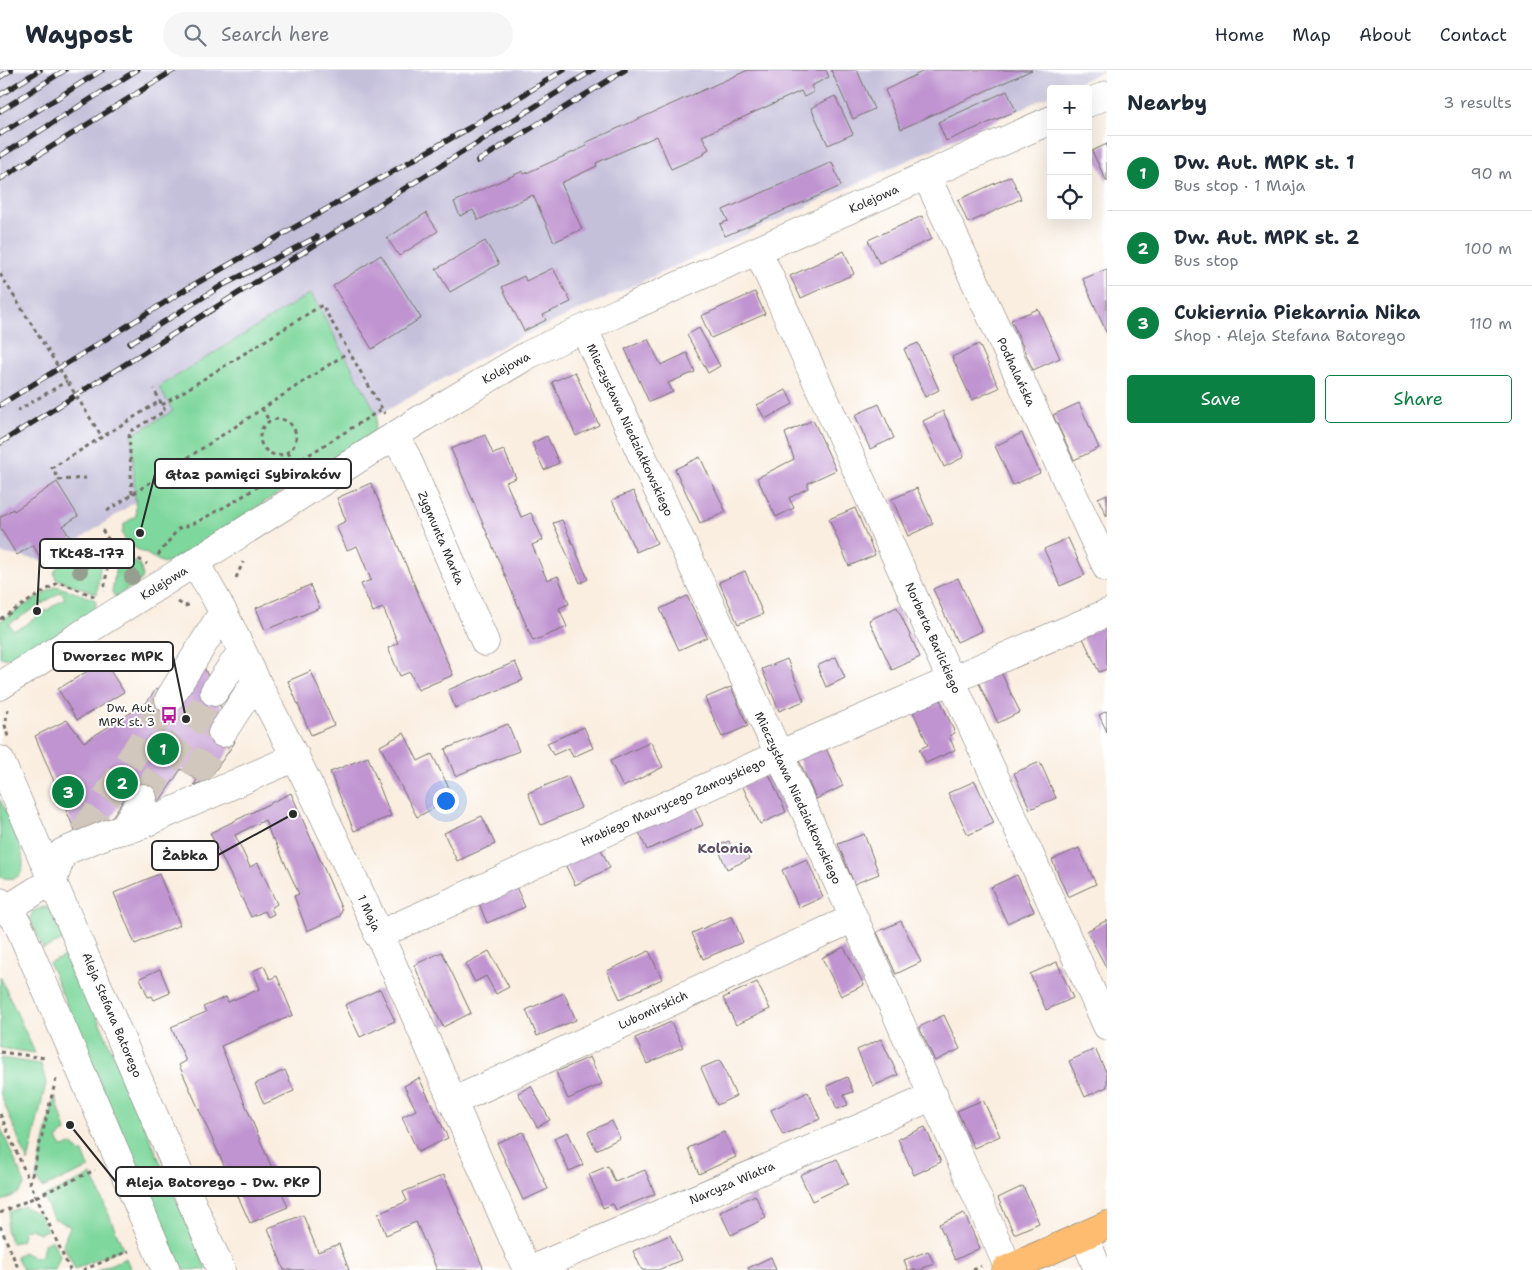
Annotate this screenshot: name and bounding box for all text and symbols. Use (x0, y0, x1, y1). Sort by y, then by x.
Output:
search box (163, 12, 513, 57)
text: Waypost (25, 19, 133, 51)
icon: search (181, 21, 209, 49)
text: Search here (221, 22, 329, 47)
text: Home (1215, 23, 1264, 47)
text: Map (1292, 23, 1331, 47)
text: About (1359, 23, 1412, 47)
text: Contact (1440, 23, 1507, 47)
map controls (1047, 85, 1092, 220)
button: + (1047, 85, 1092, 130)
text: Nearby (1127, 89, 1207, 117)
text: 3 results (1443, 92, 1512, 113)
button: − (1047, 130, 1092, 175)
text: Dw. Aut. MPK st. 1 (1174, 150, 1355, 175)
text: 1 (1139, 163, 1147, 184)
text: 90 m (1471, 163, 1512, 184)
button: locate (1047, 175, 1092, 220)
text: Bus stop · 1 Maja (1174, 175, 1305, 196)
street label: Kolejowa (847, 181, 902, 217)
text: Dw. Aut. MPK st. 2 (1174, 225, 1359, 250)
text: 2 (1137, 238, 1149, 259)
text: 100 m (1464, 238, 1512, 259)
text: Bus stop (1174, 250, 1239, 271)
text: Cukiernia Piekarnia Nika (1174, 300, 1420, 325)
text: 3 (1137, 313, 1149, 334)
text: 110 m (1469, 313, 1512, 334)
text: Shop · Aleja Stefana Batorego (1174, 325, 1406, 346)
street label: Podhalańska (993, 335, 1039, 409)
street label: Mieczysława Niedziałkowskiego (583, 341, 677, 519)
street label: Kolejowa (479, 348, 533, 388)
button: Save (1127, 375, 1315, 423)
button: Share (1325, 375, 1512, 423)
callout: Głaz pamięci Sybiraków (155, 459, 351, 488)
text: Głaz pamięci Sybiraków (165, 465, 341, 483)
street label: Zygmunta Marka (414, 489, 468, 588)
callout: TKt48-177 (40, 539, 134, 568)
text: TKt48-177 (50, 544, 124, 562)
street label: Kolejowa (137, 562, 191, 604)
street label: Norberta Barlickiego (901, 580, 965, 696)
callout: Dworzec MPK (53, 642, 173, 671)
text: Dworzec MPK (63, 647, 164, 665)
place label: Dw. Aut. MPK st. 3 (99, 700, 155, 730)
bus stop icon: Dw. Aut. MPK st. 3 (159, 705, 179, 725)
street label: Mieczysława Niedziałkowskiego (751, 709, 845, 887)
pin: 1 (147, 730, 179, 768)
street label: Hrabiego Maurycego Zamoyskiego (578, 754, 768, 850)
pin: 2 (106, 764, 138, 802)
pin: 3 (52, 773, 84, 811)
your location (433, 788, 459, 814)
district label: Kolonia (697, 839, 753, 857)
callout: Żabka (152, 841, 218, 870)
text: Żabka (162, 846, 208, 864)
street label: 1 Maja (354, 892, 385, 934)
street label: Aleja Stefana Batorego (78, 950, 146, 1080)
street label: Lubomirskich (616, 987, 690, 1033)
street label: Narcyza Wiatra (687, 1158, 778, 1208)
callout: Aleja Batorego - Dw. PKP (116, 1167, 320, 1196)
text: Aleja Batorego - Dw. PKP (126, 1173, 310, 1191)

